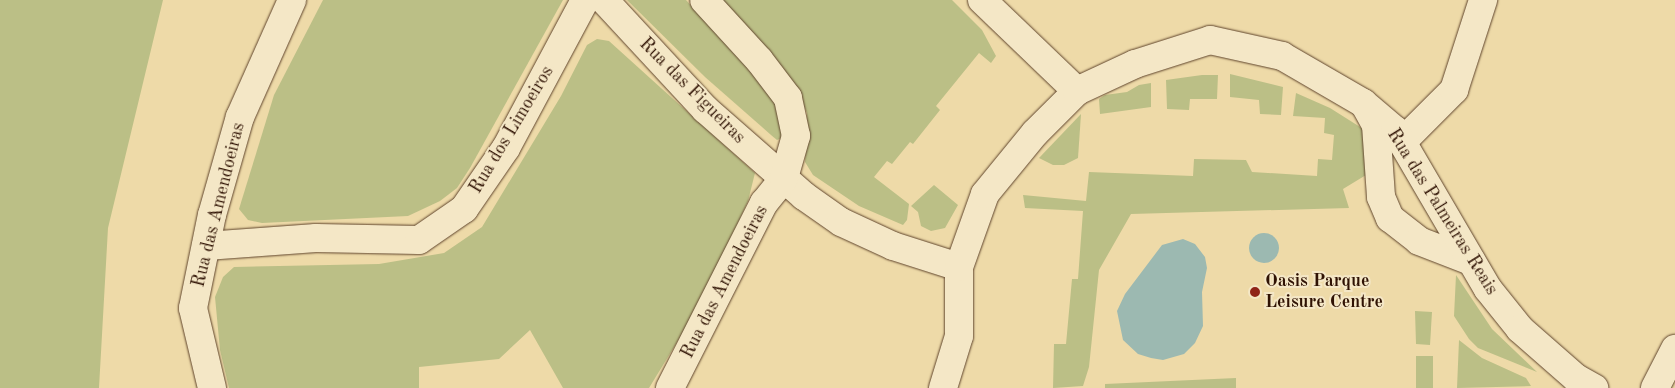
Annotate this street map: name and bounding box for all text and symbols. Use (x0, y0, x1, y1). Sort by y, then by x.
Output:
street label: Rua das Figueiras (634, 33, 750, 149)
street label: Rua dos Limoeiros (465, 62, 559, 198)
street label: Rua das Amendoeiras (188, 120, 250, 290)
street label: Rua das Palmeiras Reais (1382, 125, 1502, 299)
street label: Rua das Amendoeiras (677, 202, 773, 362)
place label: Oasis Parque Leisure Centre (1265, 271, 1383, 314)
marker: Oasis Parque Leisure Centre (1249, 286, 1261, 298)

